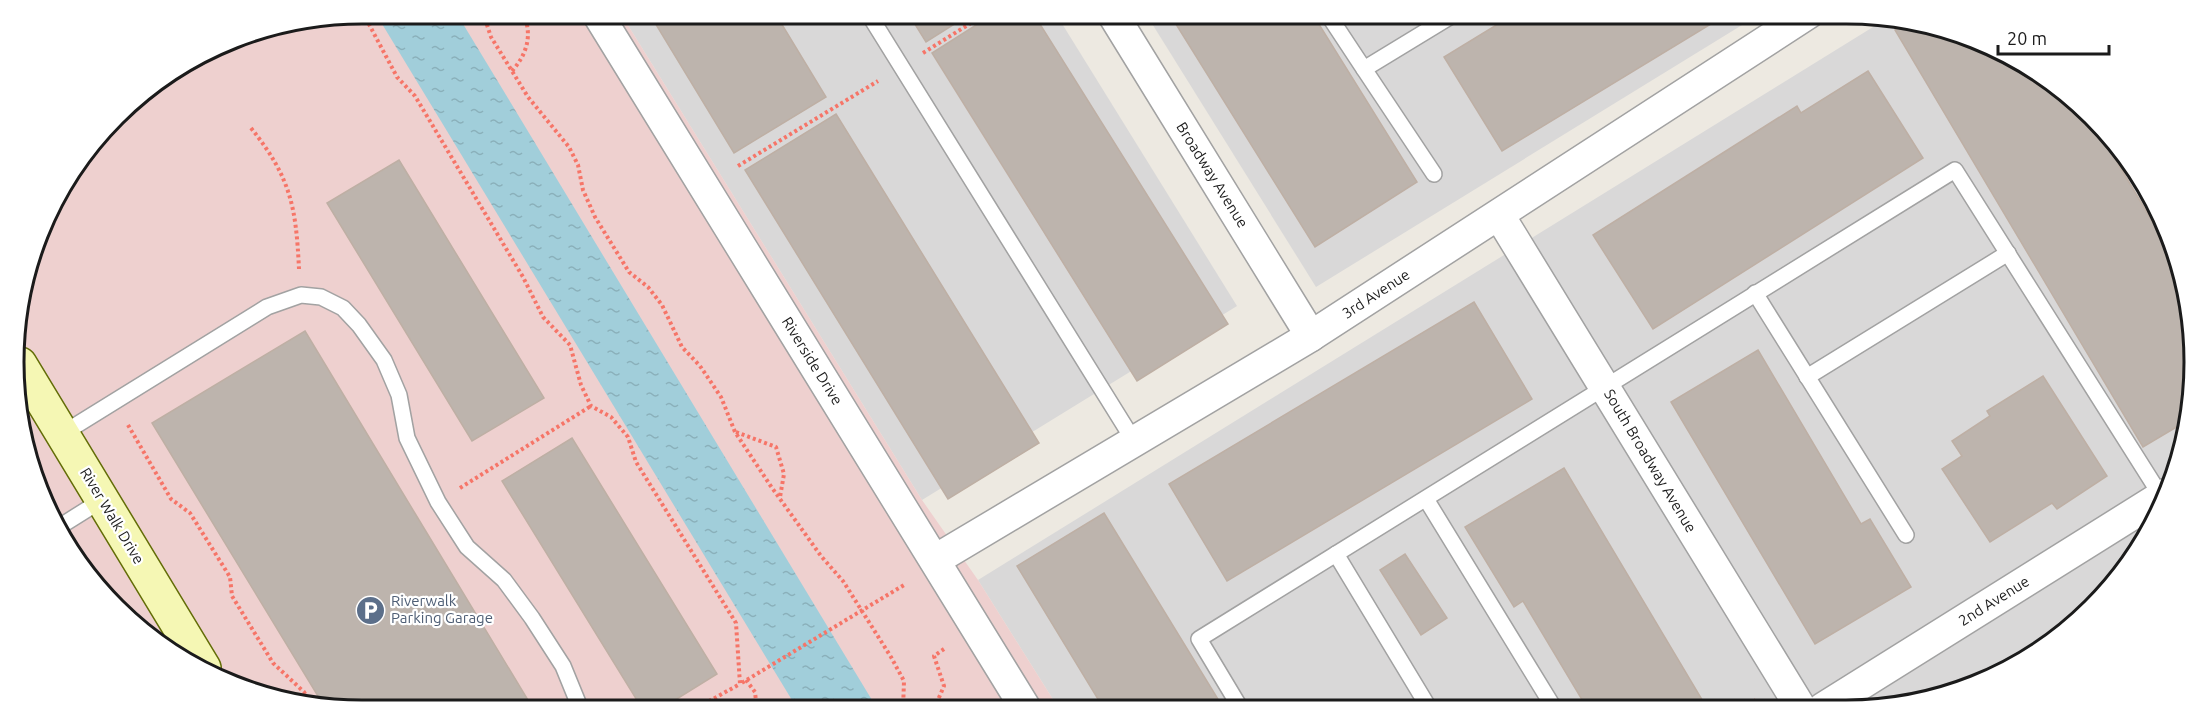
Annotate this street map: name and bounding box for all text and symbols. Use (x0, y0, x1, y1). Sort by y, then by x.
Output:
scale bar (1998, 18, 2109, 56)
text: 20 m (2007, 28, 2047, 48)
street label: Broadway Avenue (1173, 119, 1252, 231)
street label: 3rd Avenue (1339, 266, 1413, 322)
street label: Riverside Drive (779, 314, 846, 408)
street label: South Broadway Avenue (1601, 386, 1700, 535)
street label: River Walk Drive (77, 464, 148, 567)
street label: 2nd Avenue (1955, 572, 2032, 629)
place label: Riverwalk Parking Garage (391, 592, 493, 626)
parking icon: Riverwalk Parking Garage (354, 594, 386, 626)

